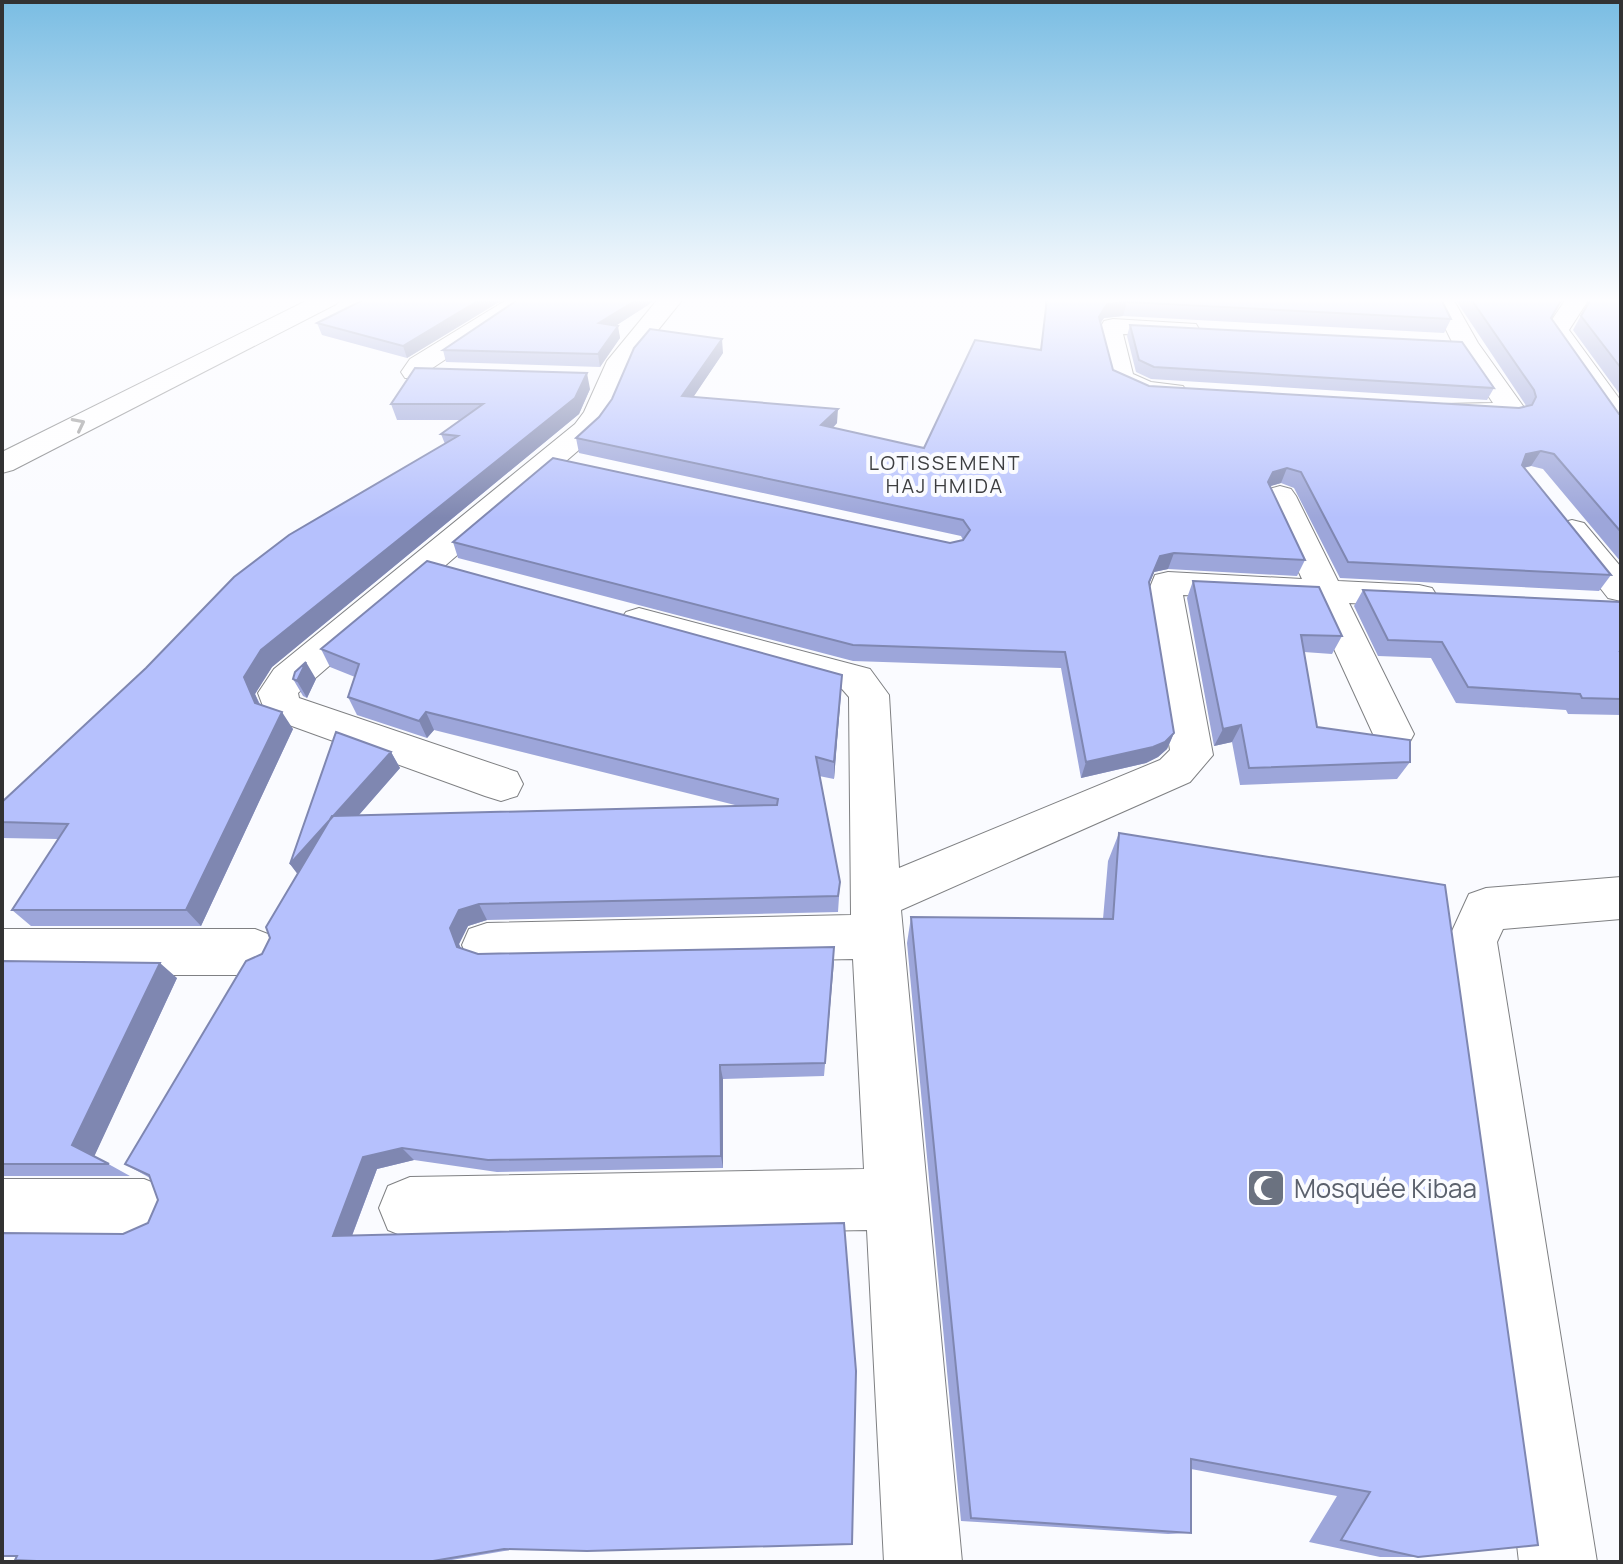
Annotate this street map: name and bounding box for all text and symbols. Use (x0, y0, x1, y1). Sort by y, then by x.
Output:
one-way arrow (71, 419, 86, 434)
district label: LOTISSEMENT HAJ HMIDA (869, 449, 1021, 499)
mosque icon: Mosquée Kibaa (1245, 1167, 1287, 1209)
place label: Mosquée Kibaa (1294, 1170, 1477, 1206)

